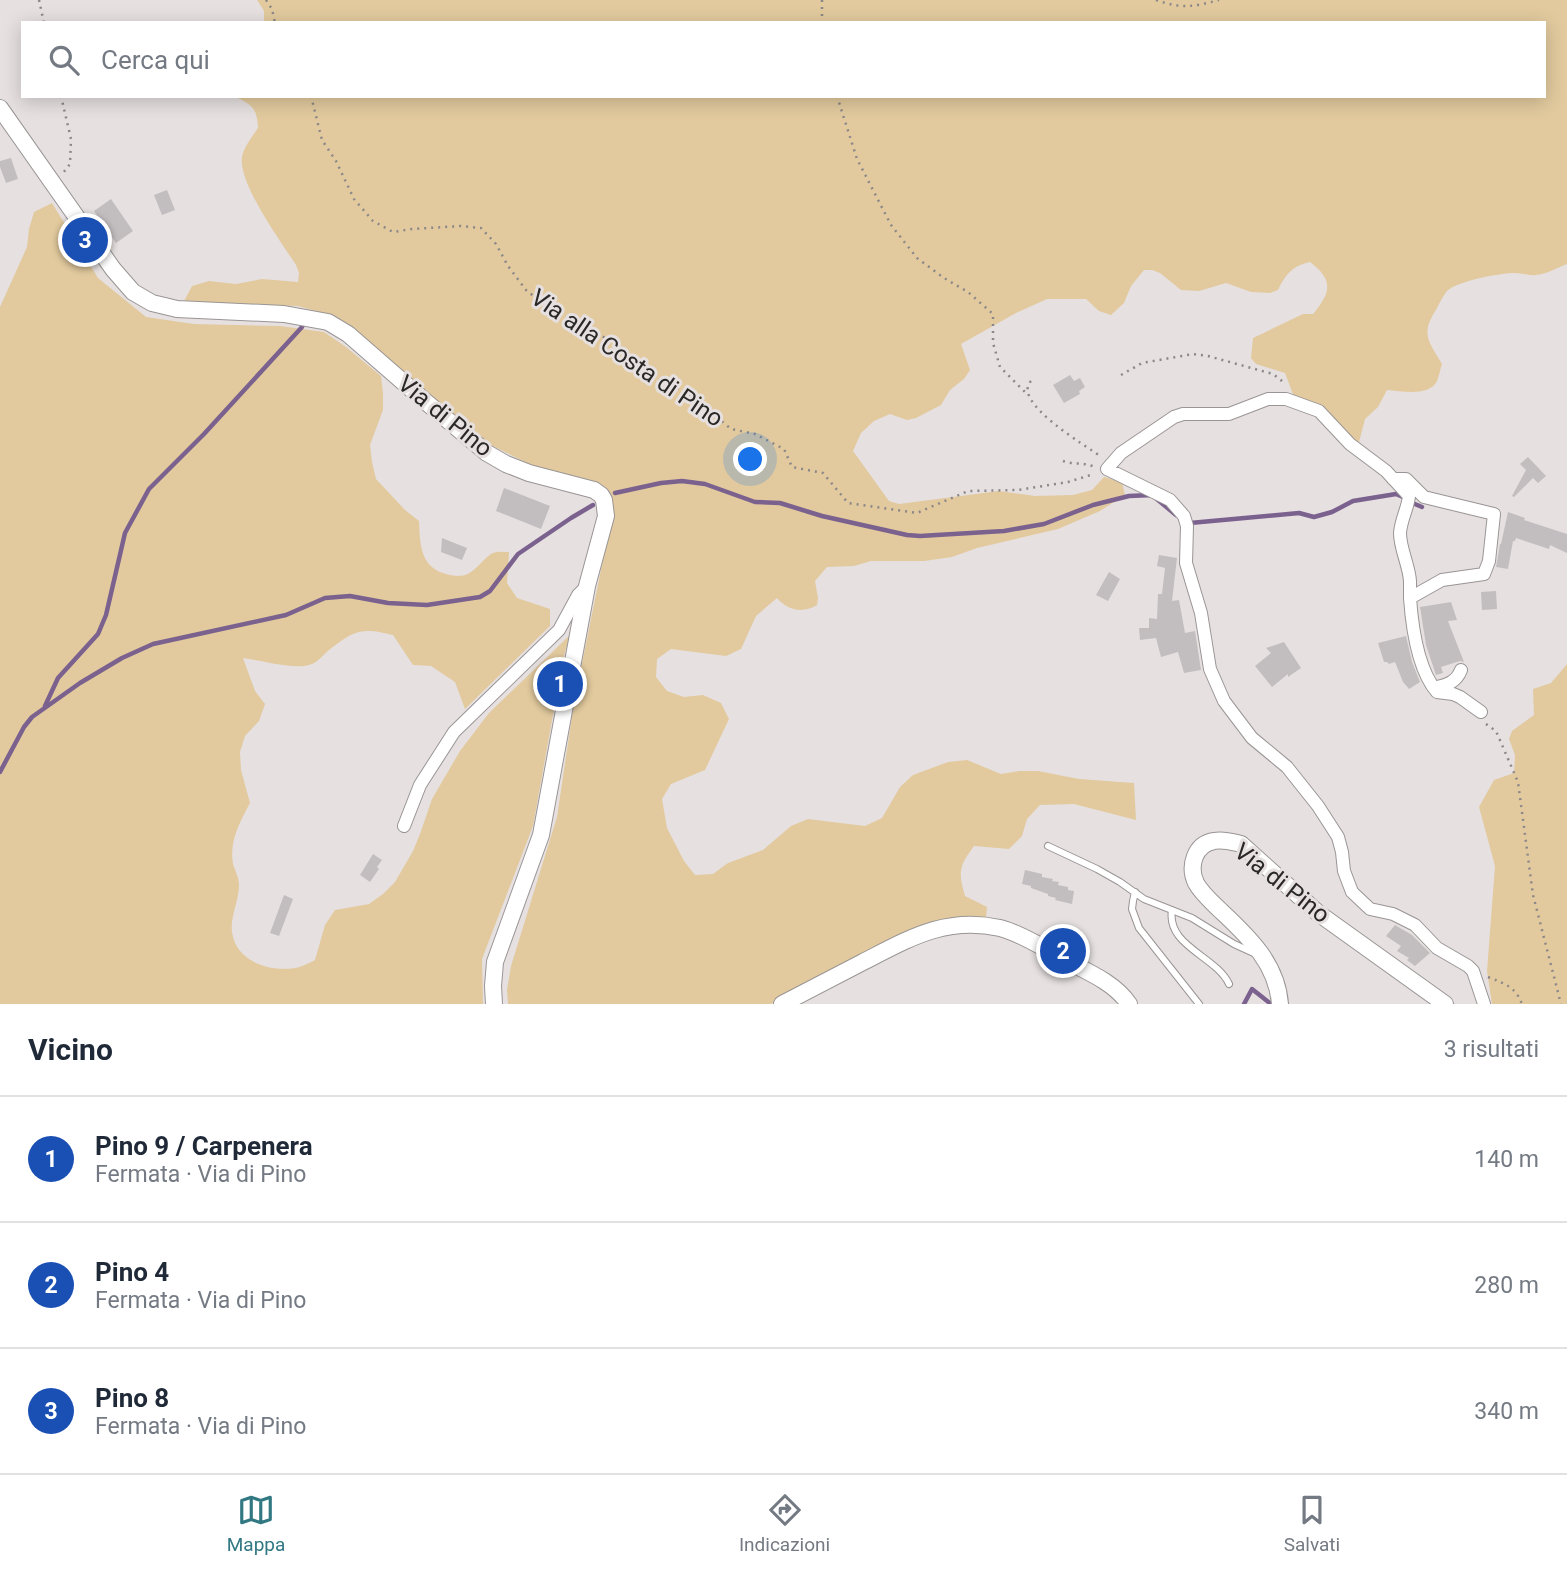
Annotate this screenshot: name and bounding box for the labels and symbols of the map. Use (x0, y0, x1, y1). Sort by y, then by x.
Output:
pin: 3 (62, 214, 108, 266)
street label: Via alla Costa di Pino (526, 283, 728, 433)
street label: Via di Pino (392, 369, 498, 463)
your location (733, 442, 767, 476)
pin: 1 (537, 658, 583, 710)
street label: Via di Pino (1229, 837, 1335, 929)
pin: 2 (1040, 925, 1086, 977)

